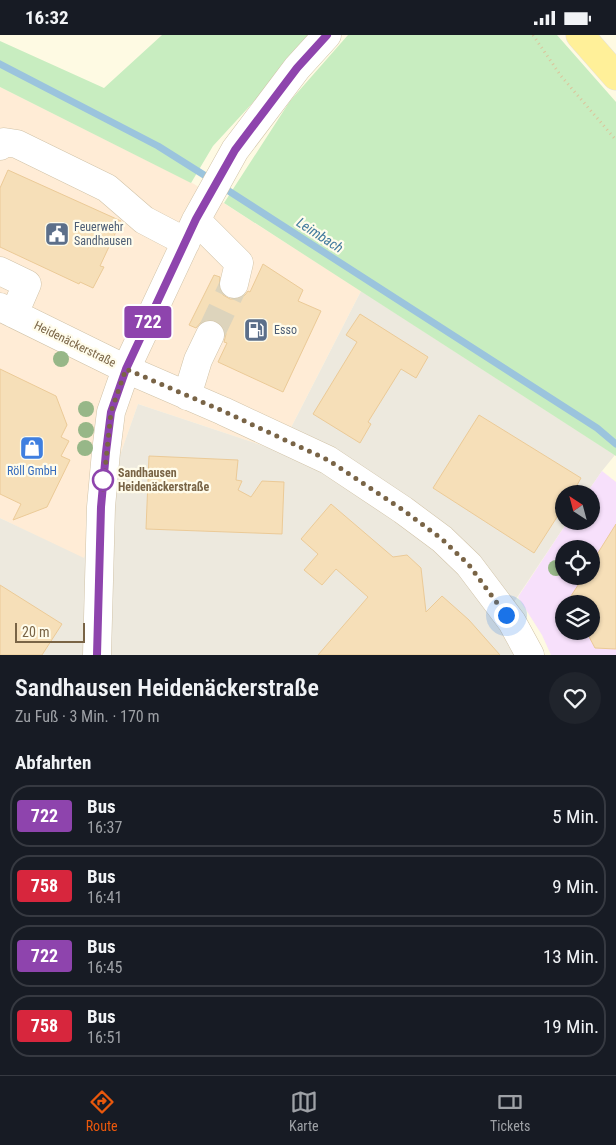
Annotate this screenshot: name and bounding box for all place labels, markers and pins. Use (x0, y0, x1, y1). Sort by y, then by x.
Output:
place label: Feuerwehr Sandhausen (74, 220, 132, 248)
public building icon: Feuerwehr Sandhausen (44, 221, 70, 247)
fuel station icon: Esso (243, 317, 269, 343)
place label: Esso (274, 323, 297, 337)
shop icon: Röll GmbH (19, 435, 45, 461)
place label: Röll GmbH (7, 464, 57, 478)
place label: Sandhausen Heidenäckerstraße (118, 466, 210, 494)
marker: Sandhausen Heidenäckerstraße (92, 469, 114, 491)

